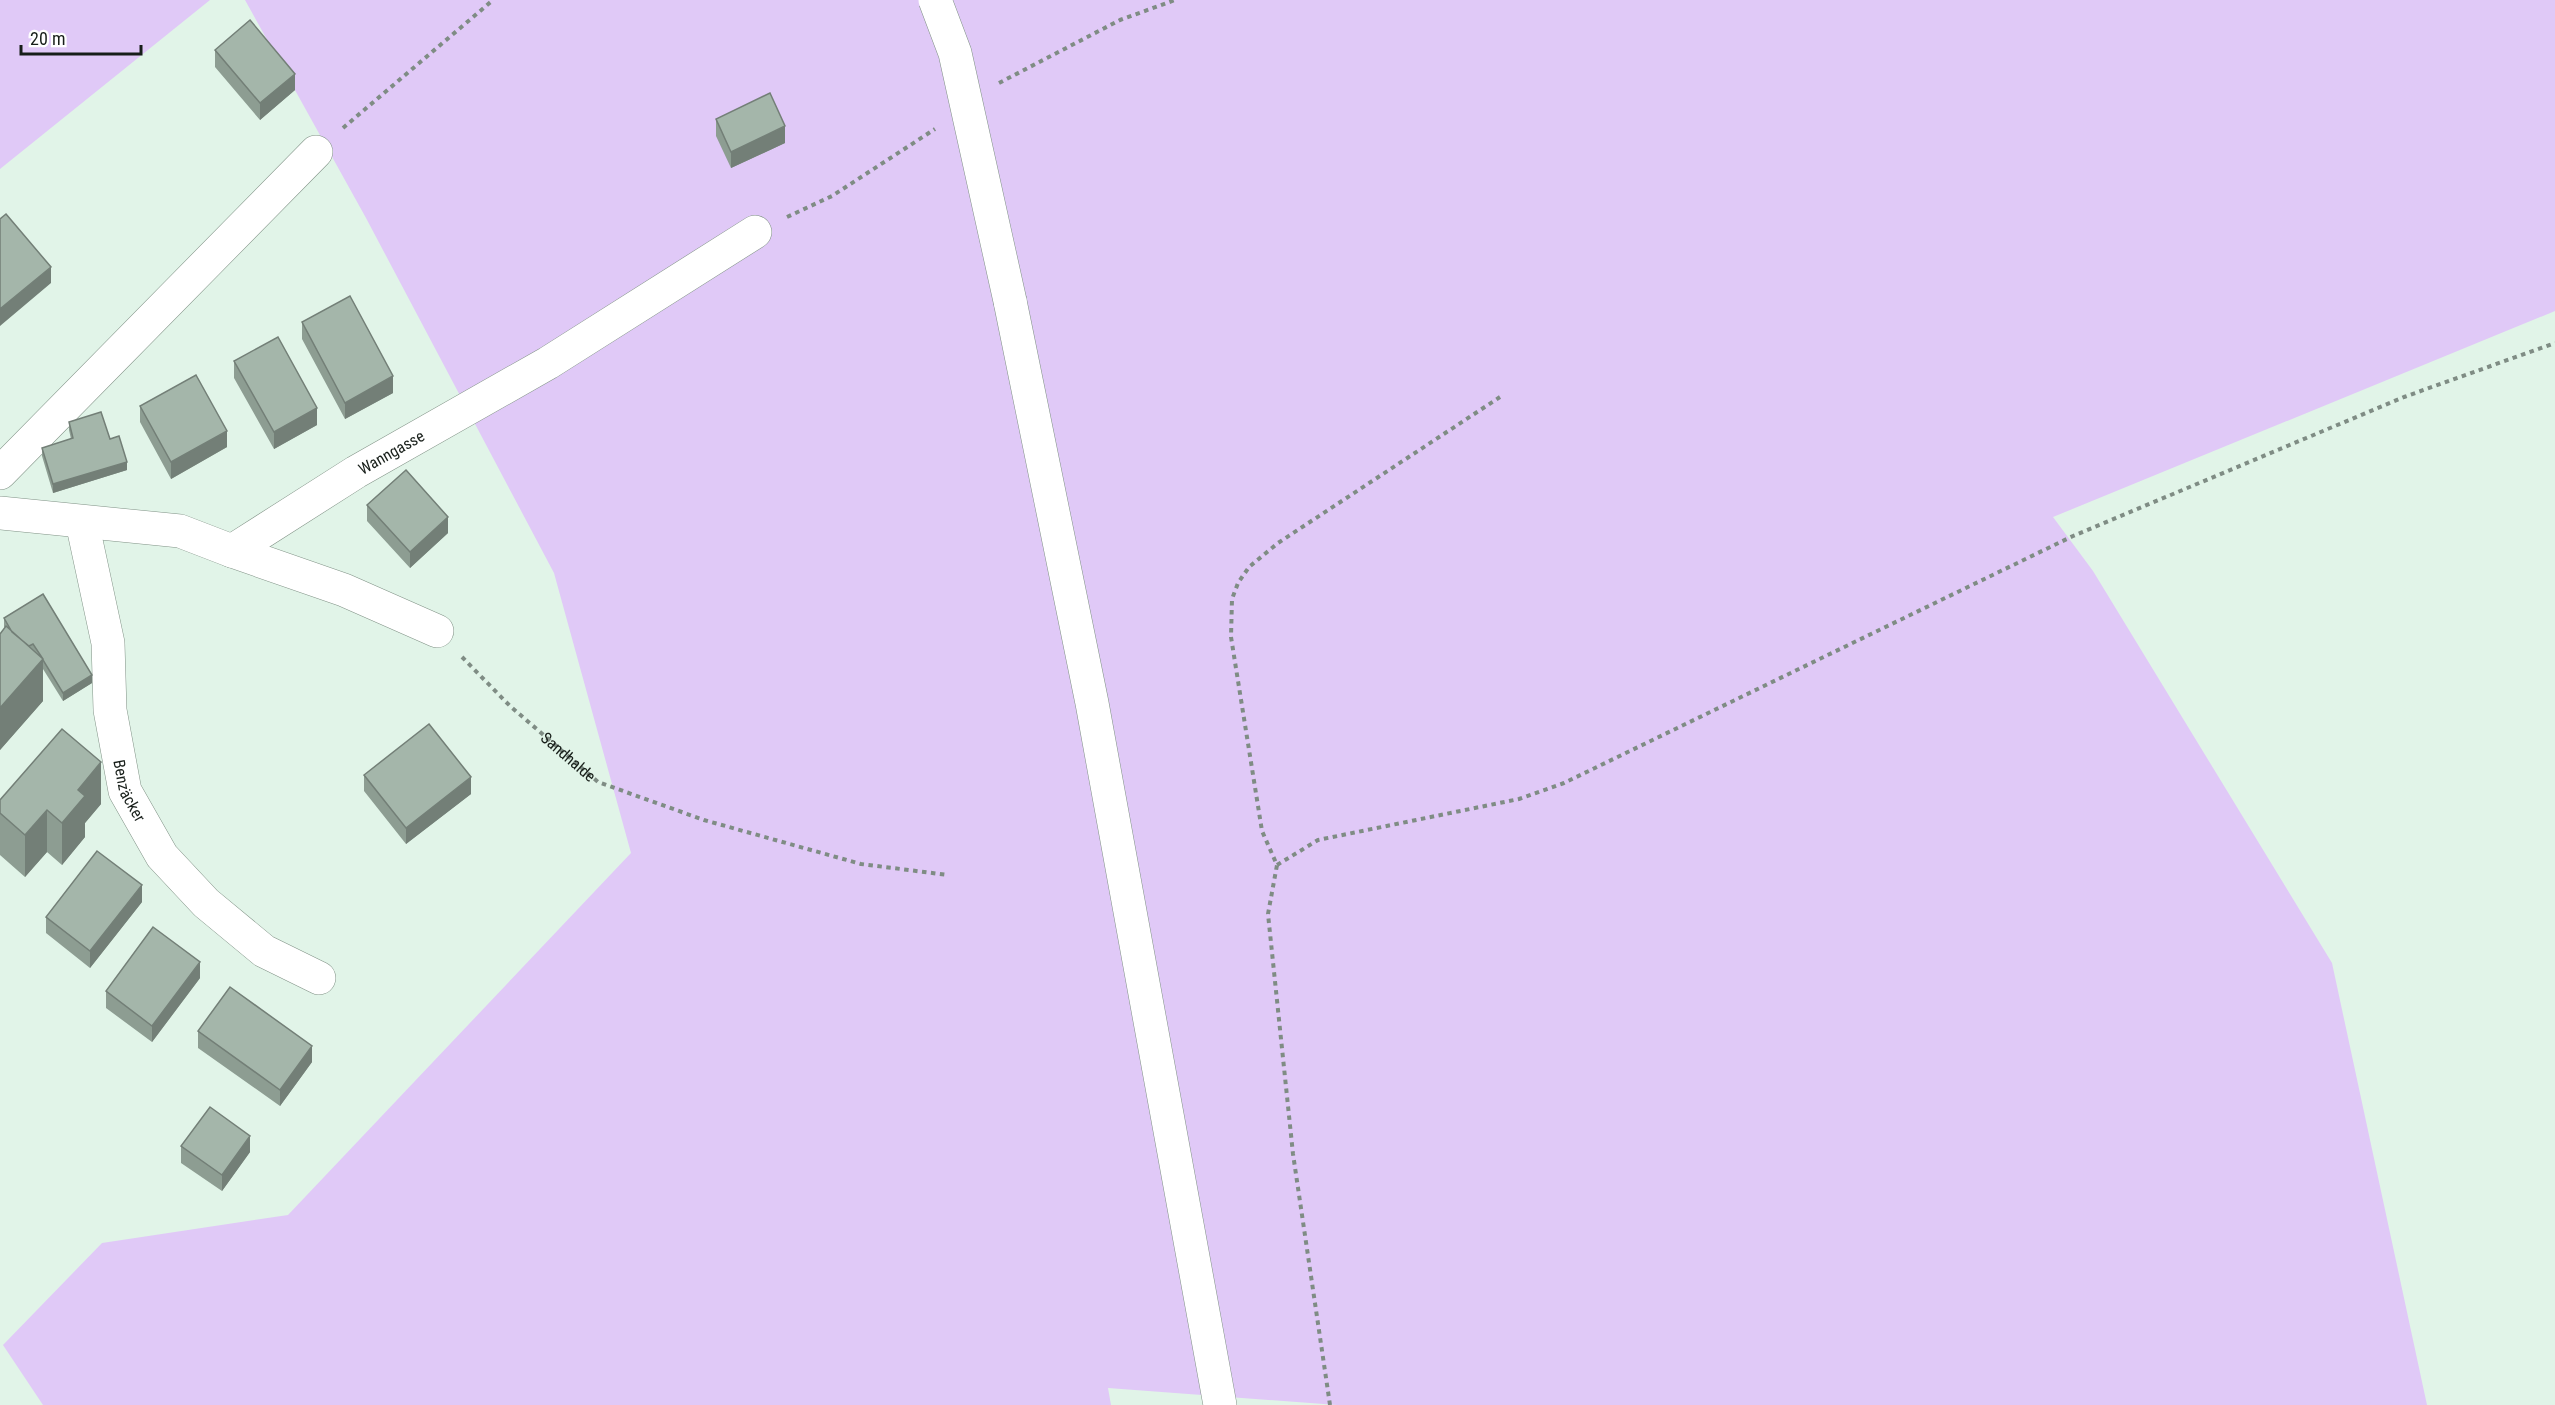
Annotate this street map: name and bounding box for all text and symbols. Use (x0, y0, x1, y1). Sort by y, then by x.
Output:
scale bar (21, 18, 141, 56)
text: 20 m (30, 28, 65, 49)
street label: Wanngasse (355, 426, 428, 479)
street label: Sandhalde (537, 728, 600, 786)
street label: Benzäcker (109, 758, 149, 825)

